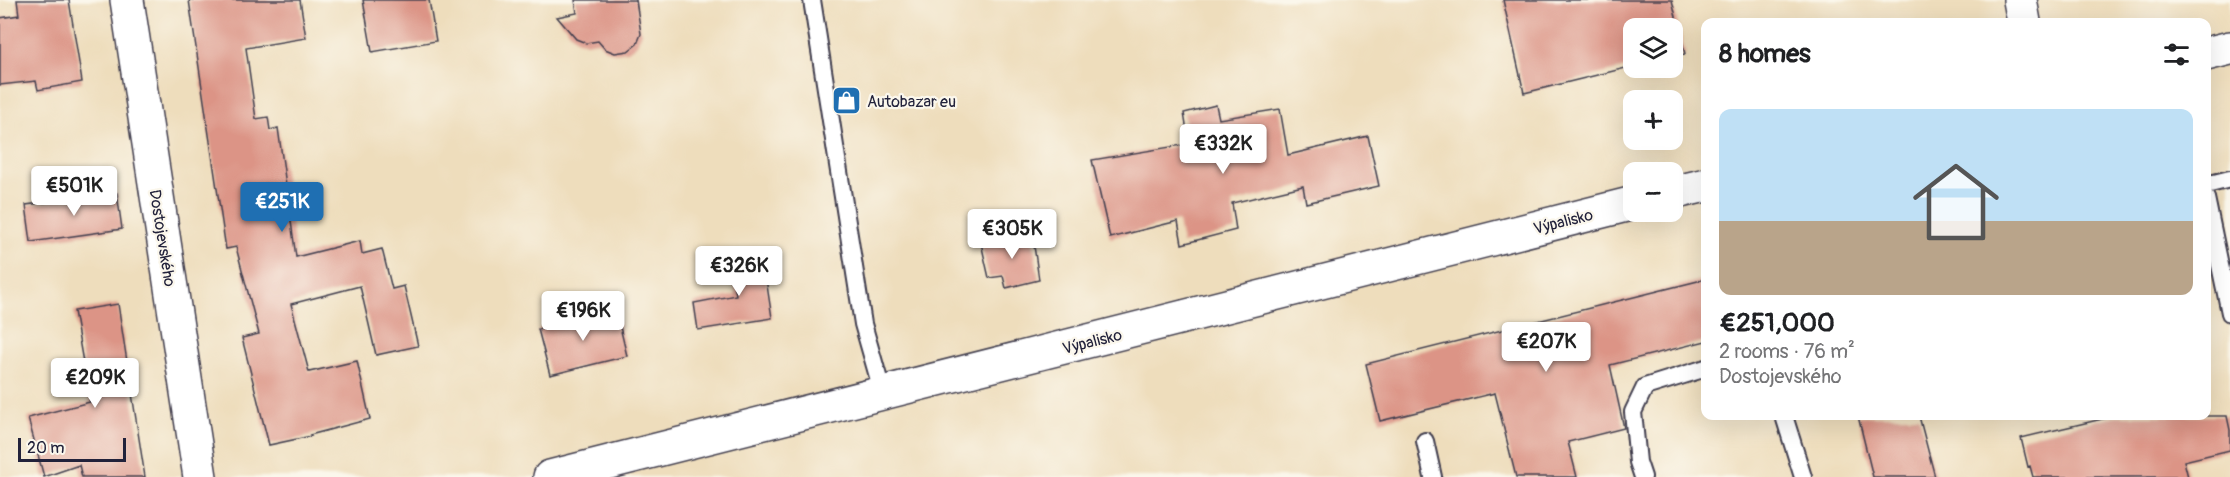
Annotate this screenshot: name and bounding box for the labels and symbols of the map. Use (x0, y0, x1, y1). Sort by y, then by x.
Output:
shop icon: Autobazar eu (830, 85, 862, 117)
place label: Autobazar eu (867, 92, 956, 112)
pin: €332K (1181, 124, 1265, 175)
pin: €501K (32, 166, 116, 217)
pin: €251K (240, 182, 324, 233)
street label: Dostojevského (144, 188, 180, 289)
street label: Výpalisko (1531, 205, 1595, 239)
pin: €305K (970, 209, 1054, 260)
pin: €326K (697, 246, 781, 297)
pin: €196K (541, 291, 625, 342)
pin: €207K (1504, 322, 1588, 373)
street label: Výpalisko (1060, 325, 1124, 359)
pin: €209K (53, 358, 137, 409)
scale bar (18, 435, 126, 462)

